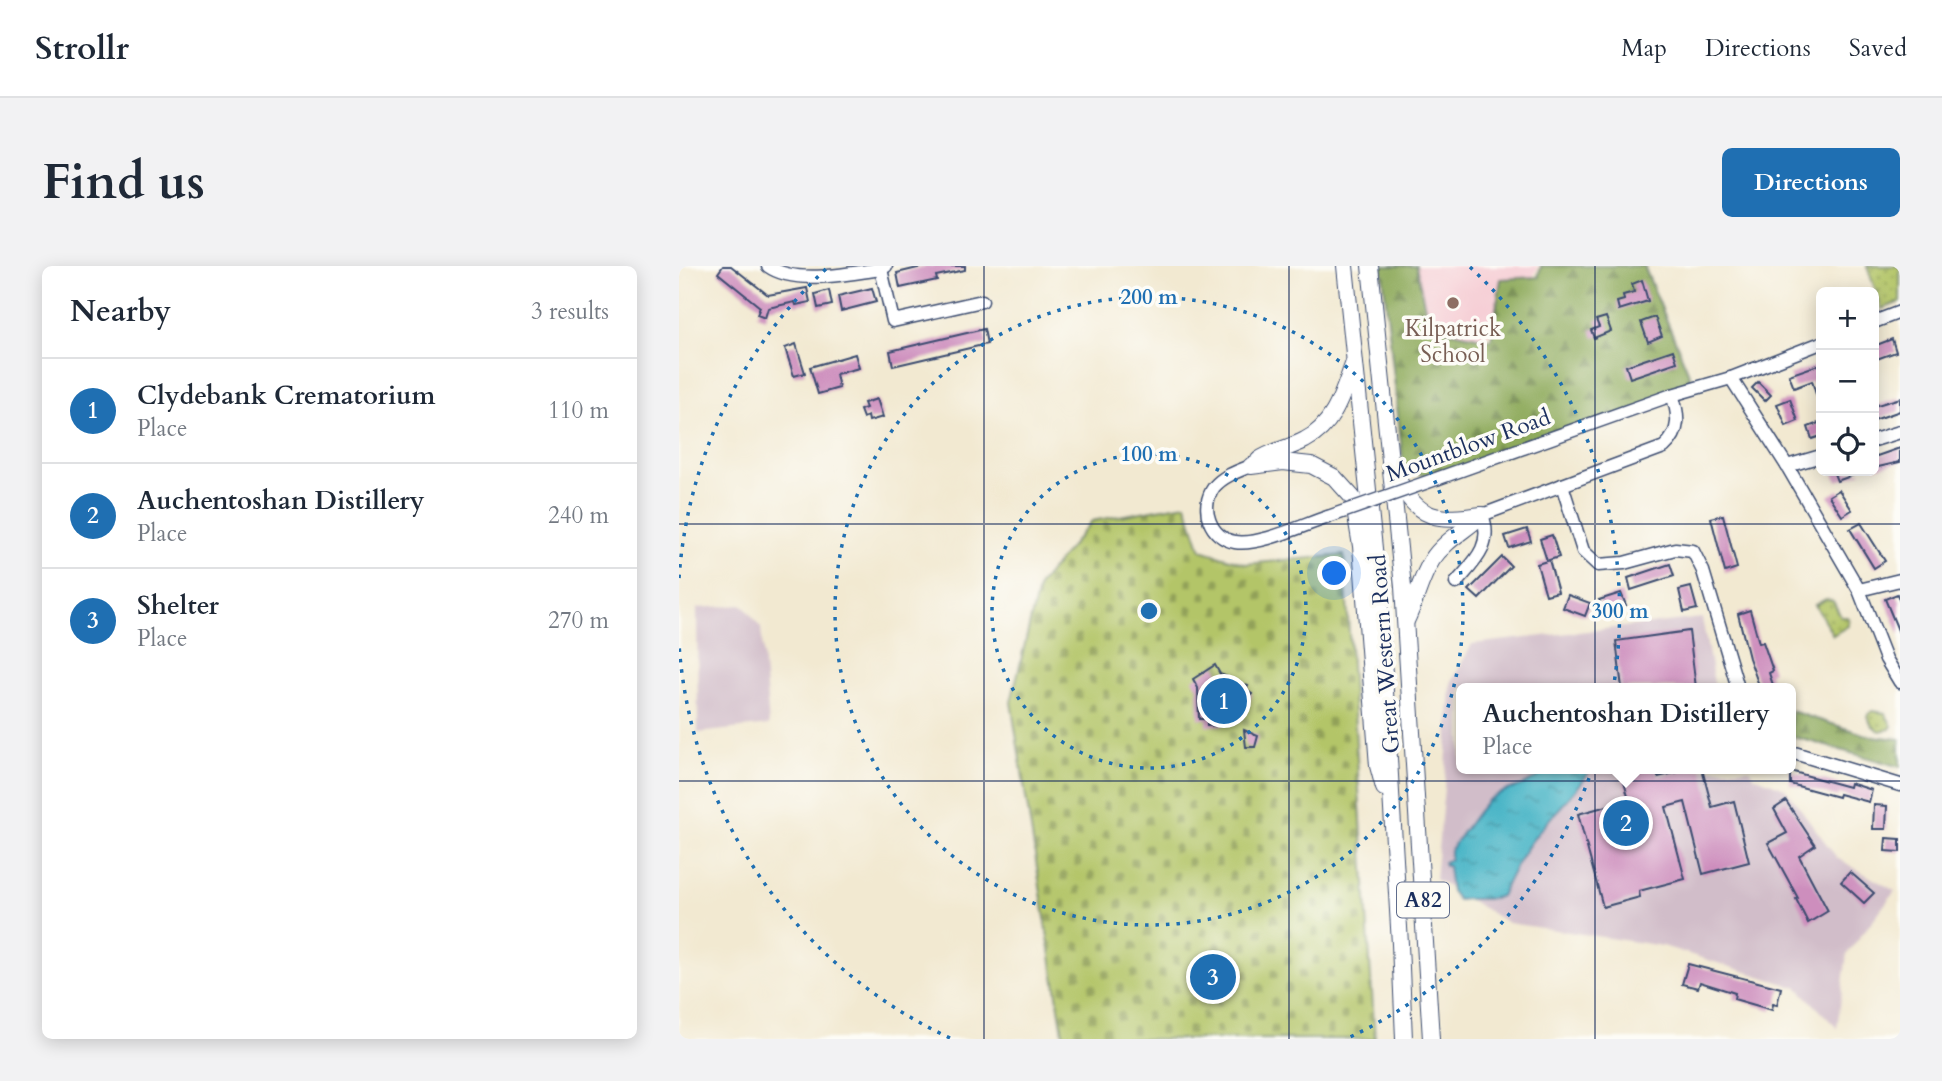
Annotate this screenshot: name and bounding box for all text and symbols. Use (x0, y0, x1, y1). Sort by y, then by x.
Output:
text: Strollr (35, 26, 129, 71)
text: Map (1621, 32, 1667, 65)
text: Directions (1705, 32, 1811, 65)
text: Saved (1849, 32, 1907, 65)
button: Directions (1722, 148, 1900, 217)
text: Find us (42, 149, 205, 216)
text: 200 m (1120, 283, 1178, 312)
map controls (1816, 287, 1879, 476)
button: + (1816, 287, 1879, 350)
text: Nearby (70, 291, 171, 332)
marker: Kilpatrick School (1445, 295, 1461, 311)
text: 3 results (531, 296, 609, 327)
place label: Kilpatrick School (1405, 313, 1502, 370)
button: − (1816, 350, 1879, 413)
text: Clydebank Crematorium (137, 378, 435, 413)
text: 1 (87, 395, 99, 426)
text: 110 m (548, 395, 609, 426)
street label: Mountblow Road (1382, 401, 1555, 490)
text: Place (137, 413, 187, 444)
button: locate (1816, 413, 1879, 476)
text: 100 m (1120, 440, 1178, 469)
text: Auchentoshan Distillery (137, 483, 424, 518)
text: 2 (87, 500, 99, 531)
text: 240 m (548, 500, 609, 531)
text: Place (137, 518, 187, 549)
street label: Great Western Road (1362, 552, 1407, 755)
your location (1317, 556, 1351, 590)
text: Shelter (137, 588, 219, 623)
text: 300 m (1591, 597, 1649, 626)
centre of rings (1137, 599, 1161, 623)
text: 3 (87, 605, 99, 636)
text: 270 m (548, 605, 609, 636)
text: Place (137, 623, 187, 654)
pin: 1 (1201, 675, 1247, 727)
popup (1456, 683, 1796, 774)
text: Auchentoshan Distillery (1482, 696, 1770, 731)
text: Place (1482, 731, 1533, 762)
pin: 2 (1603, 797, 1649, 849)
road number: A82 (1397, 882, 1449, 918)
pin: 3 (1190, 951, 1236, 1003)

